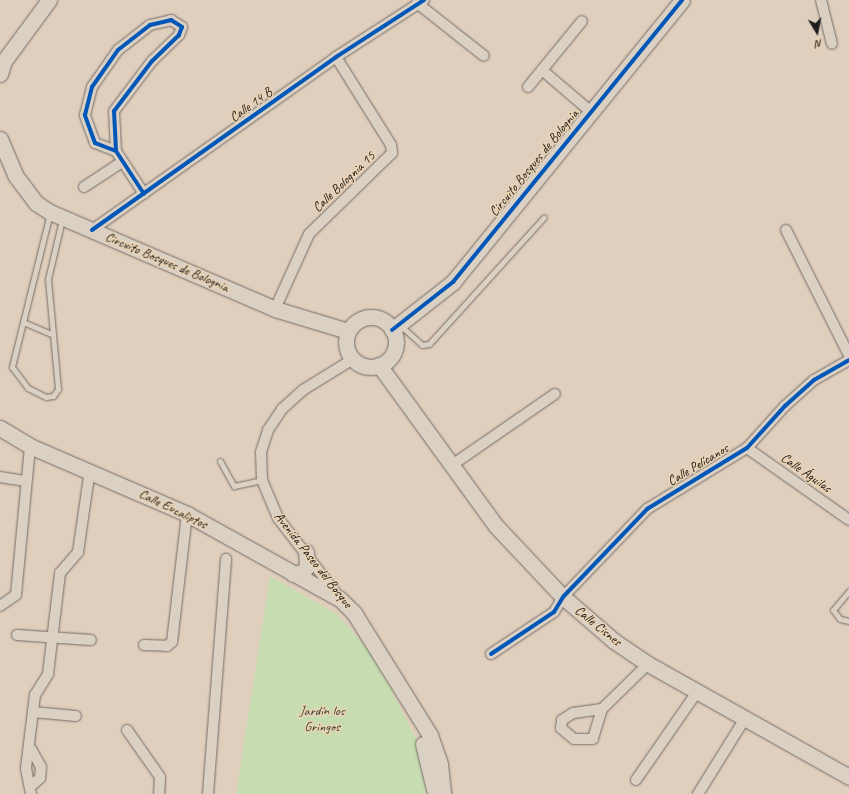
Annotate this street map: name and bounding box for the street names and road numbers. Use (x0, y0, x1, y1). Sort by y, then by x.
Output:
street label: Calle 14 B (226, 84, 276, 126)
street label: Circuito Bosques de Bolognia (486, 106, 582, 220)
street label: Calle Bolognia 15 (309, 148, 379, 216)
street label: Circuito Bosques de Bolognia (102, 228, 232, 296)
street label: Calle Pelícanos (664, 440, 732, 490)
street label: Calle Águilas (777, 449, 835, 497)
street label: Calle Eucaliptos (136, 485, 210, 533)
street label: Avenida Paseo del Bosque (270, 509, 356, 611)
street label: Calle Cisnes (571, 602, 625, 650)

